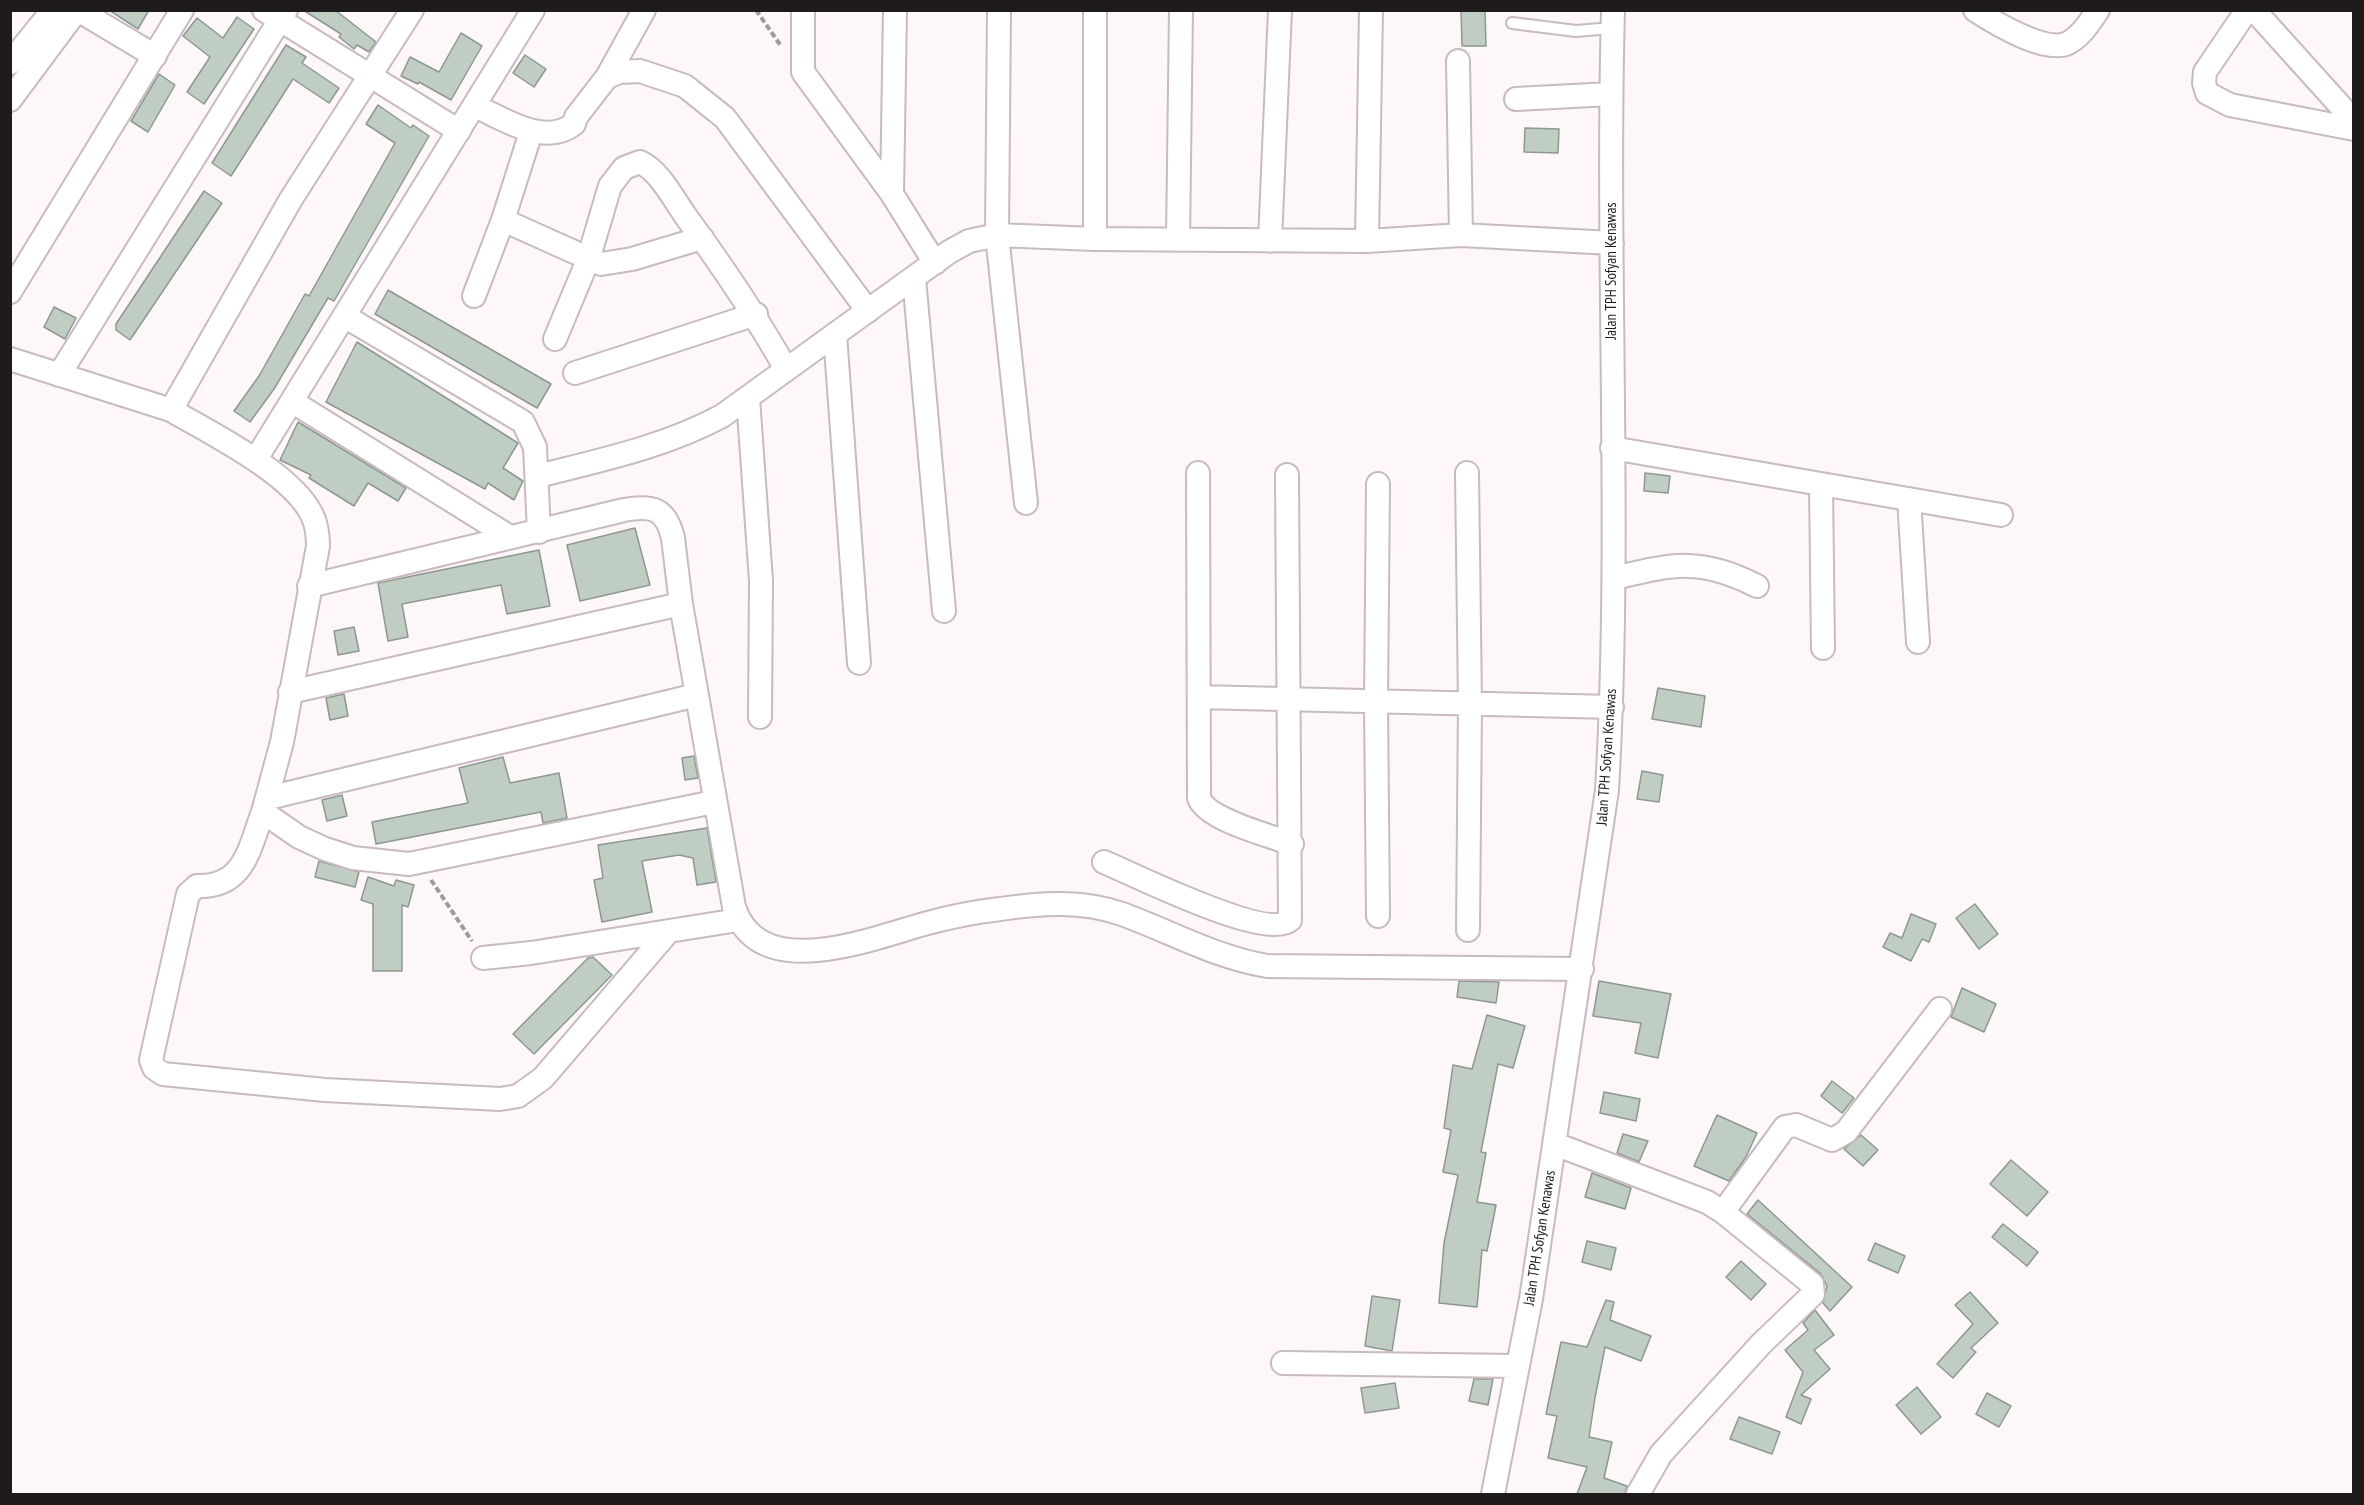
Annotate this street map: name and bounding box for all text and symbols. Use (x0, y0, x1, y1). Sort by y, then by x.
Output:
street label: Jalan TPH Sofyan Kenawas (1603, 202, 1621, 340)
street label: Jalan TPH Sofyan Kenawas (1593, 688, 1621, 826)
street label: Jalan TPH Sofyan Kenawas (1520, 1169, 1560, 1307)

